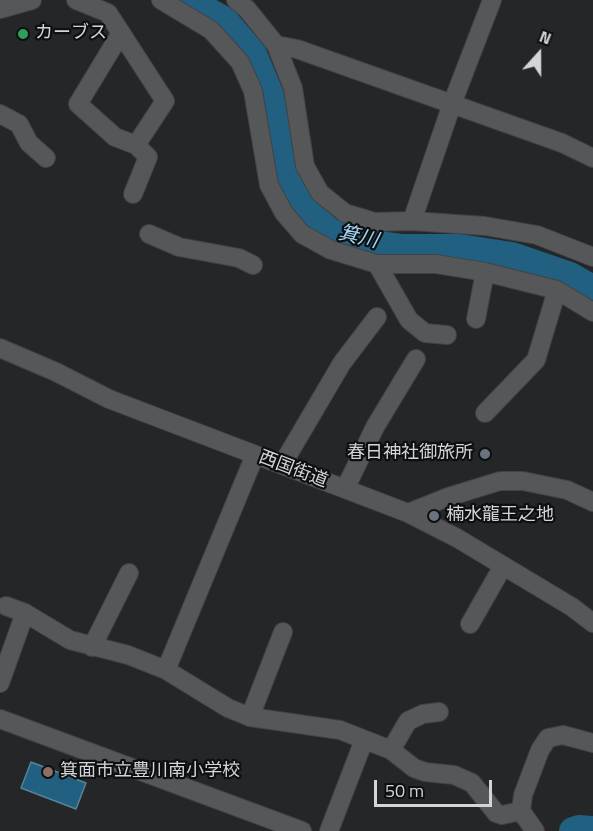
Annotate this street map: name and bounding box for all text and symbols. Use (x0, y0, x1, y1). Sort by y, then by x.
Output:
place label: カーブス (35, 23, 107, 45)
north arrow (509, 24, 569, 84)
text: N (536, 24, 555, 50)
marker: カーブス (16, 27, 30, 41)
water label: 箕川 (336, 222, 380, 254)
place label: 春日神社御旅所 (347, 443, 473, 465)
street label: 西国街道 (256, 447, 330, 493)
marker: 春日神社御旅所 (478, 447, 492, 461)
place label: 楠水龍王之地 (446, 505, 554, 527)
marker: 楠水龍王之地 (427, 509, 441, 523)
place label: 箕面市立豊川南小学校 (60, 761, 240, 783)
marker: 箕面市立豊川南小学校 (41, 765, 55, 779)
scale bar (377, 768, 496, 806)
text: 50 m (385, 777, 424, 804)

